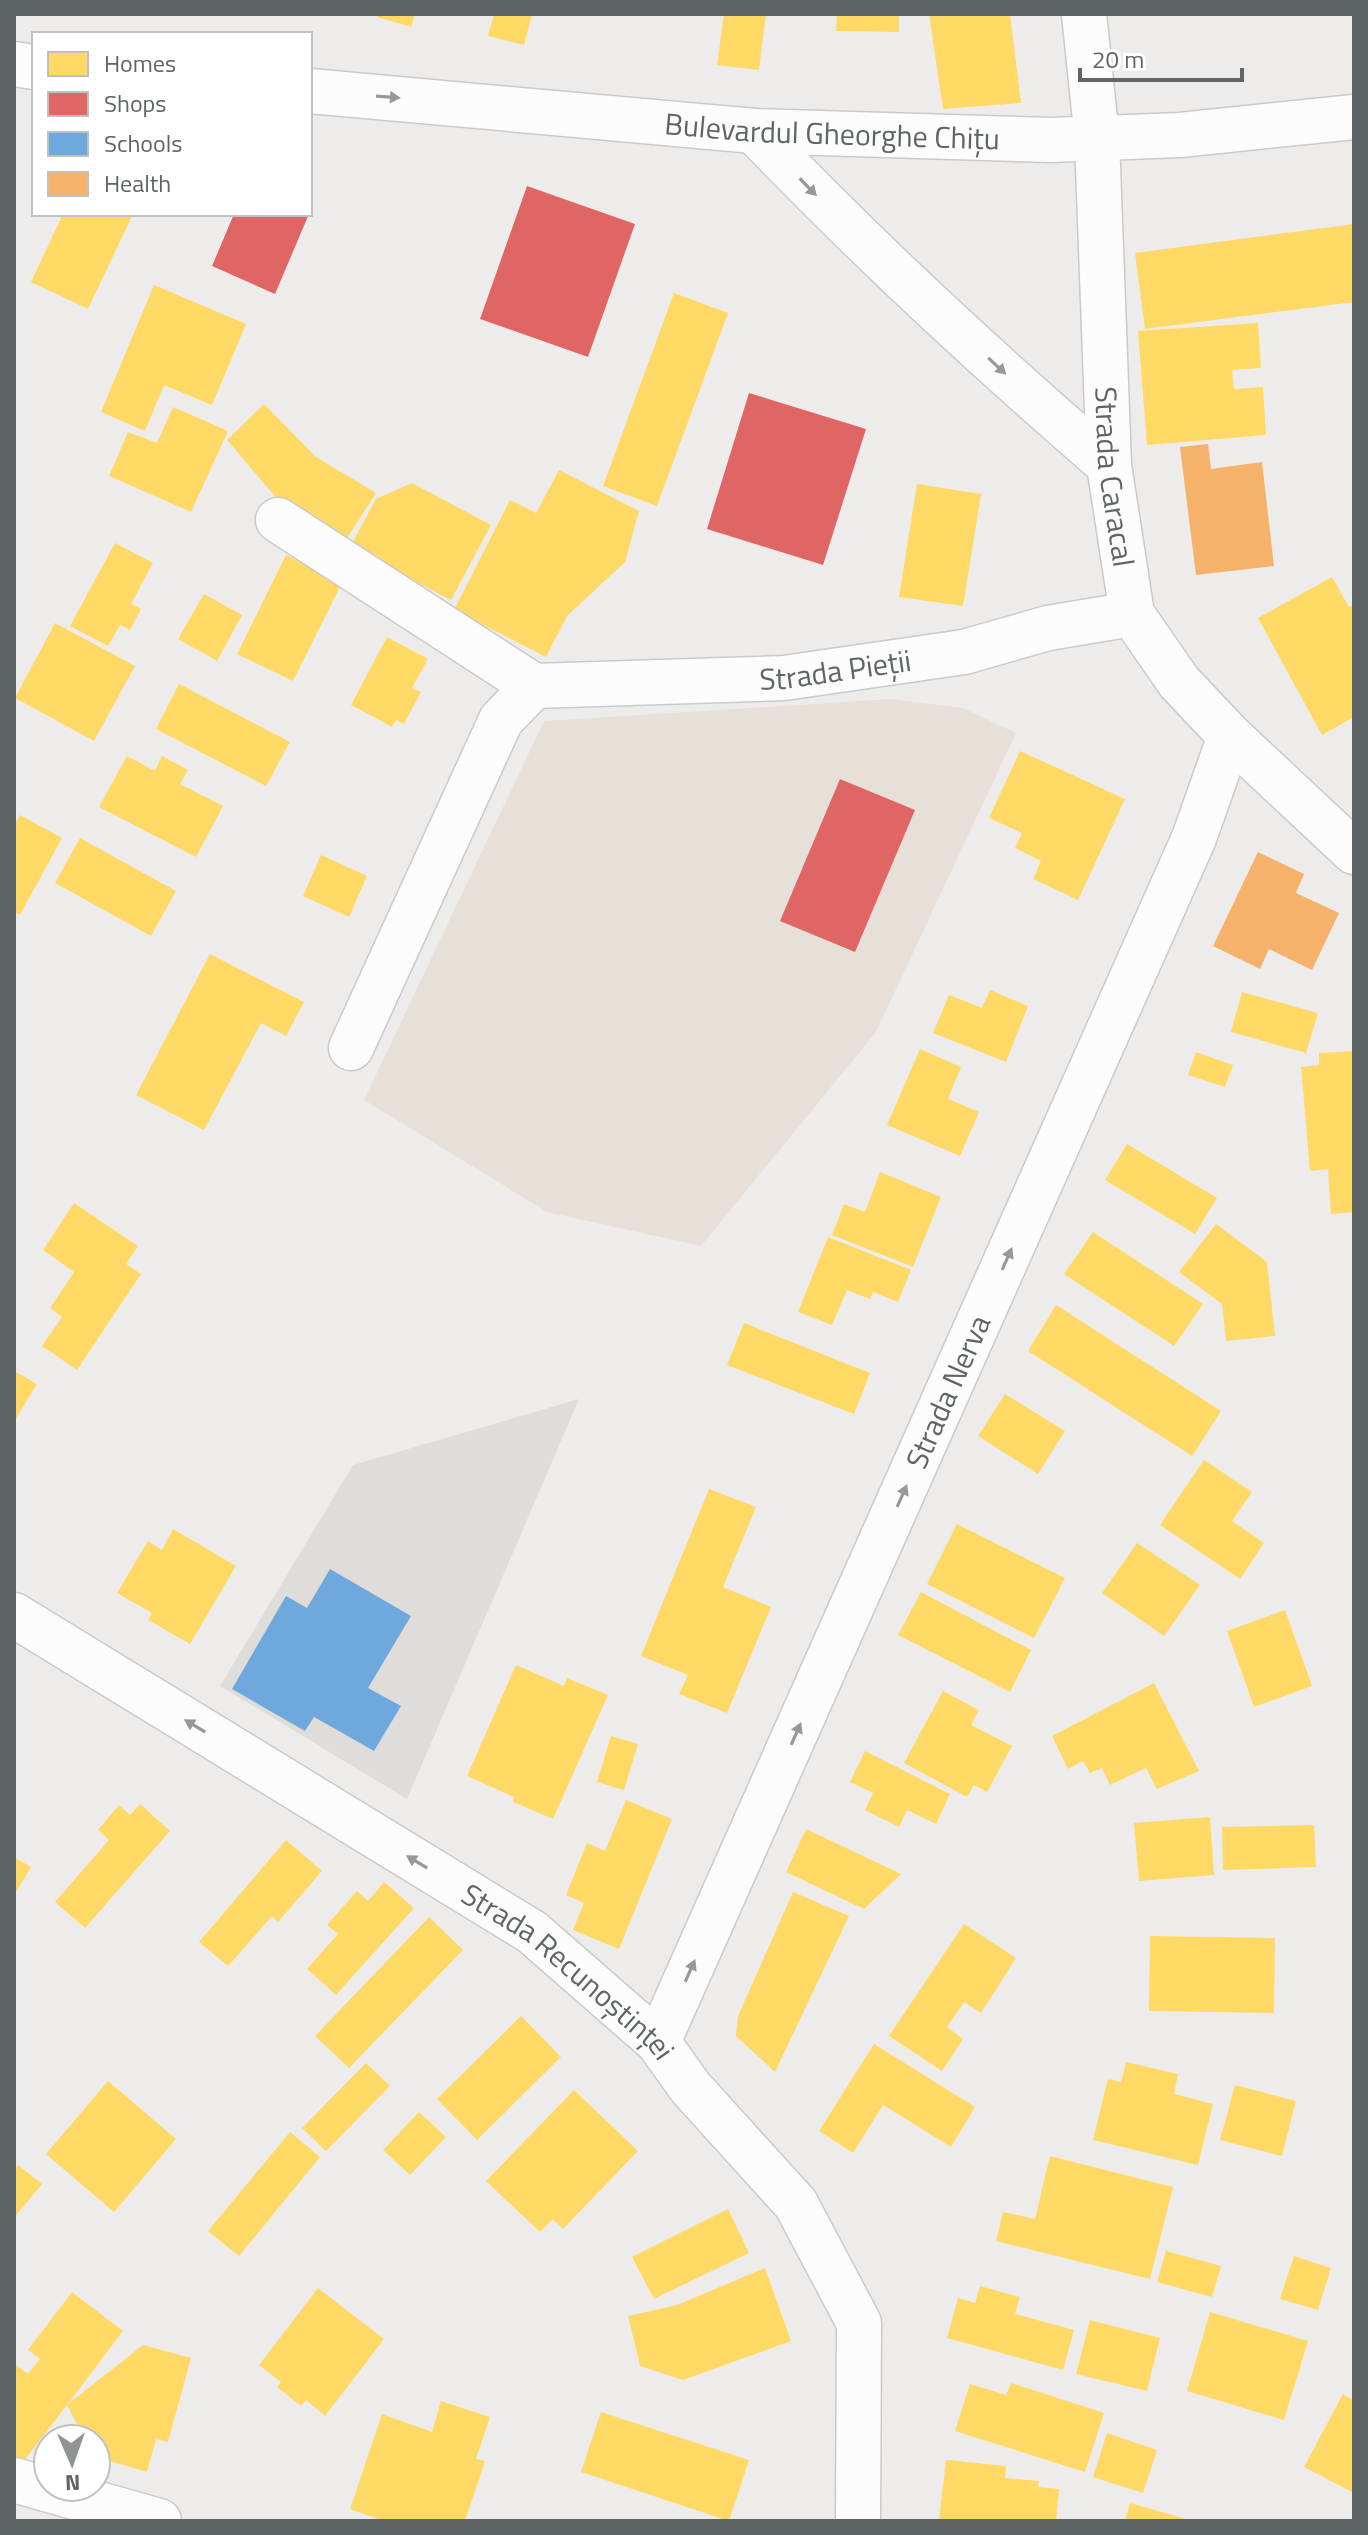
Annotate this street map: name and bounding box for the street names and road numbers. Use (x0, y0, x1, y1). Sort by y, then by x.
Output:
street label: Bulevardul Gheorghe Chițu (663, 100, 1001, 161)
street label: Strada Caracal (1083, 386, 1147, 570)
street label: Strada Pieții (759, 637, 914, 702)
street label: Strada Nerva (893, 1307, 1002, 1476)
street label: Strada Recunoștinței (453, 1871, 687, 2069)

